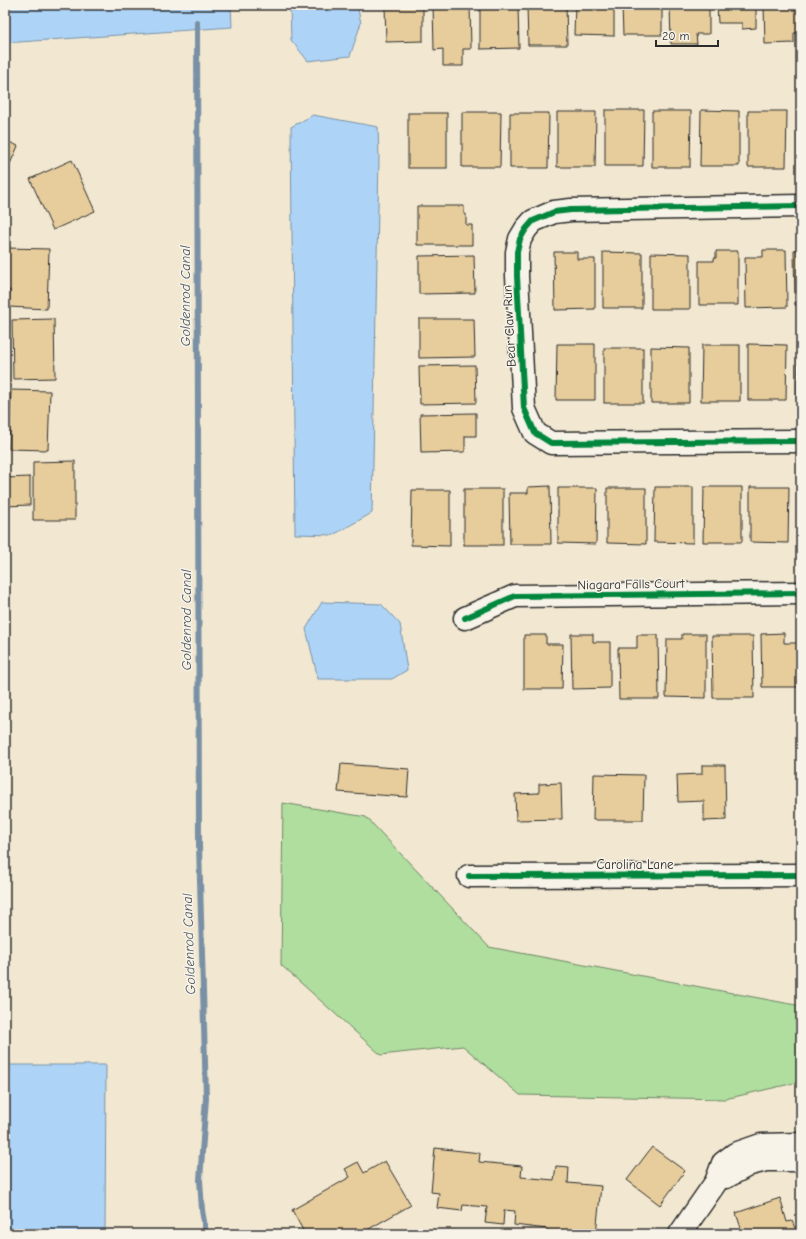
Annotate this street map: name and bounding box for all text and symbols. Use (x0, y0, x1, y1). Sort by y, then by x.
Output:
scale bar (656, 22, 718, 48)
text: 20 m (662, 29, 690, 43)
water label: Goldenrod Canal (177, 244, 194, 347)
street label: Bear Claw Run (499, 285, 519, 367)
water label: Goldenrod Canal (178, 568, 195, 671)
street label: Niagara Falls Court (577, 576, 686, 592)
street label: Carolina Lane (596, 857, 674, 872)
water label: Goldenrod Canal (179, 892, 199, 995)

